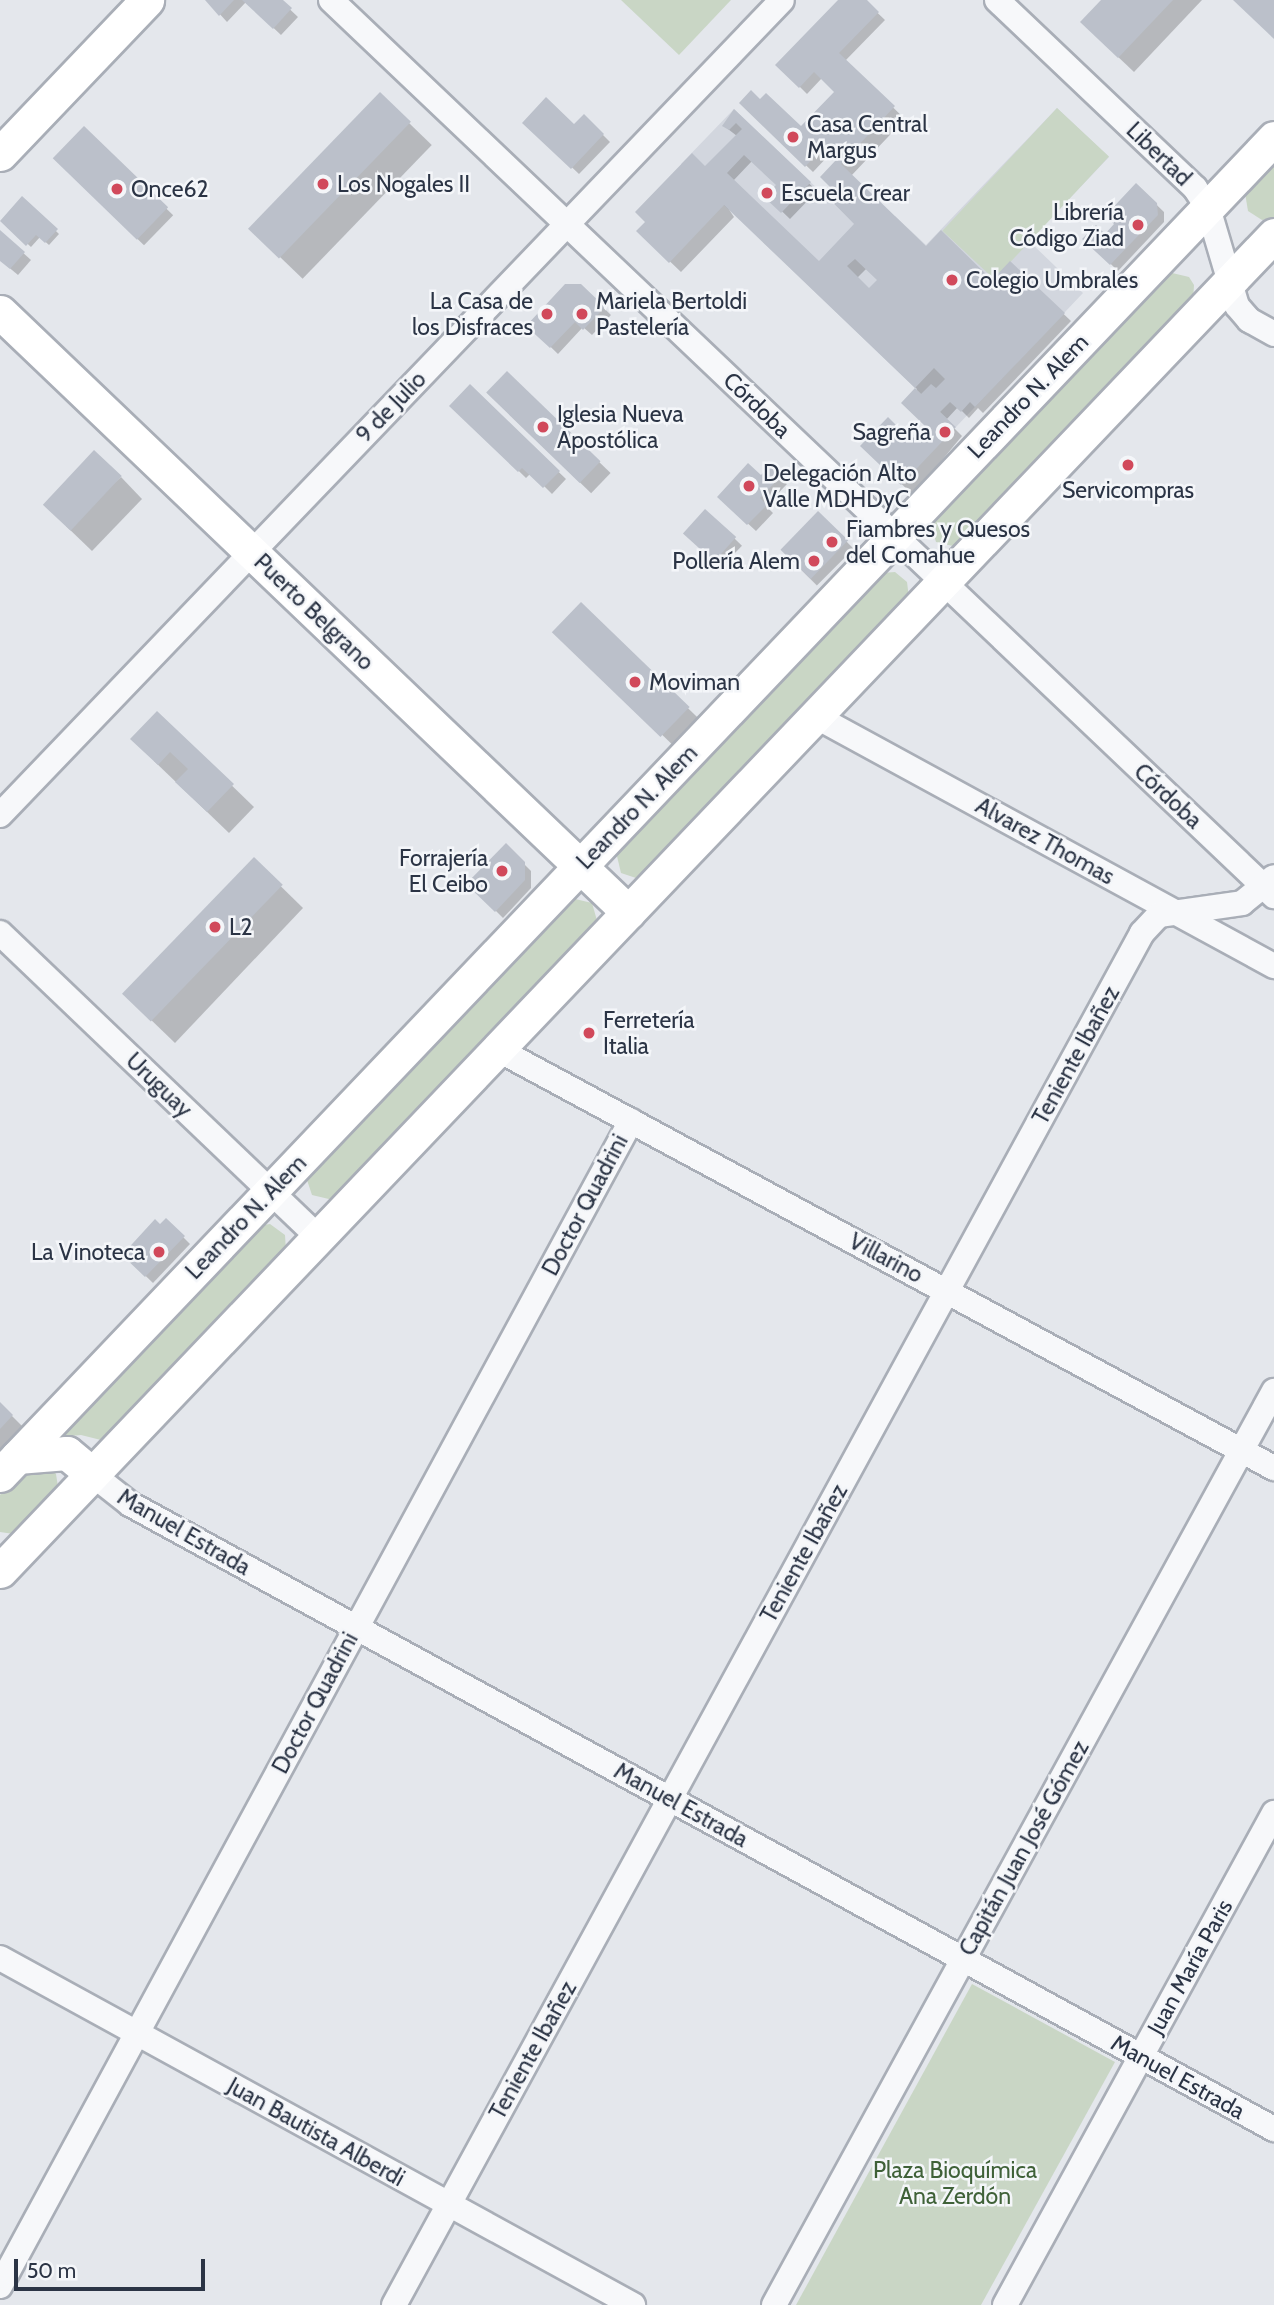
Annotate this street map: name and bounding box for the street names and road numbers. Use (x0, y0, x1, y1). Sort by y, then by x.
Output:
street label: Libertad (1121, 116, 1197, 192)
street label: Leandro N. Alem (962, 328, 1094, 464)
street label: 9 de Julio (350, 366, 432, 448)
street label: Córdoba (718, 366, 796, 444)
street label: Puerto Belgrano (248, 548, 380, 676)
street label: Leandro N. Alem (571, 739, 703, 875)
street label: Córdoba (1128, 758, 1208, 834)
street label: Alvarez Thomas (971, 792, 1119, 890)
street label: Teniente Ibañez (1027, 981, 1125, 1129)
street label: Uruguay (120, 1047, 198, 1123)
street label: Doctor Quadrini (536, 1130, 634, 1280)
street label: Leandro N. Alem (180, 1149, 312, 1285)
street label: Villarino (844, 1227, 928, 1289)
street label: Teniente Ibañez (755, 1479, 853, 1627)
street label: Manuel Estrada (113, 1483, 255, 1581)
street label: Doctor Quadrini (266, 1628, 364, 1778)
street label: Capitán Juan José Gómez (953, 1736, 1095, 1960)
street label: Manuel Estrada (609, 1757, 753, 1853)
street label: Juan María Paris (1142, 1895, 1238, 2039)
street label: Teniente Ibañez (484, 1976, 582, 2124)
street label: Manuel Estrada (1106, 2029, 1250, 2125)
street label: Juan Bautista Alberdi (223, 2072, 409, 2192)

